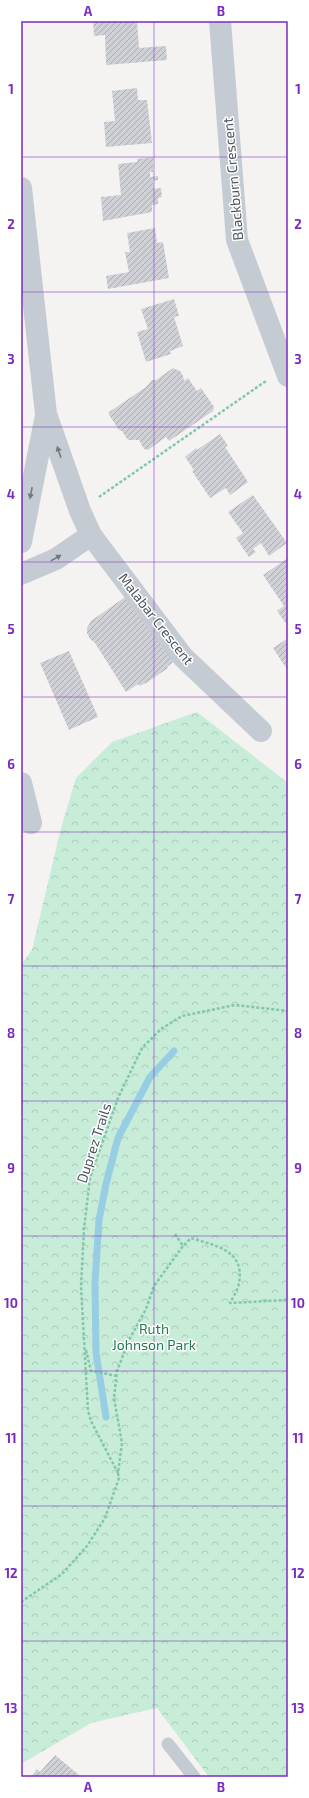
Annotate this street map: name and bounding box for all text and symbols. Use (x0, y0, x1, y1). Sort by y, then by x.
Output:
text: A (84, 3, 93, 19)
text: B (217, 3, 225, 19)
text: 1 (8, 81, 14, 97)
text: 1 (295, 81, 301, 97)
street label: Blackburn Crescent (219, 117, 246, 241)
text: 2 (7, 216, 15, 232)
text: 2 (294, 216, 302, 232)
text: 3 (7, 351, 15, 367)
text: 3 (294, 351, 302, 367)
one-way arrow (56, 446, 62, 458)
text: 4 (7, 486, 15, 502)
text: 4 (294, 486, 302, 502)
one-way arrow (27, 487, 33, 499)
one-way arrow (50, 554, 62, 561)
street label: Malabar Crescent (115, 569, 197, 668)
text: 5 (7, 621, 15, 637)
text: 5 (294, 621, 302, 637)
text: 6 (7, 756, 15, 772)
text: 6 (294, 756, 302, 772)
text: 7 (8, 891, 15, 907)
text: 7 (295, 891, 302, 907)
text: 8 (7, 1025, 15, 1041)
text: 8 (294, 1025, 302, 1041)
street label: Duprez Trails (73, 1101, 114, 1185)
text: 9 (7, 1160, 15, 1176)
text: 9 (294, 1160, 302, 1176)
text: 10 (4, 1295, 18, 1311)
text: 10 (291, 1295, 305, 1311)
park label: Ruth Johnson Park (112, 1320, 196, 1353)
text: 11 (5, 1430, 17, 1446)
text: 11 (292, 1430, 304, 1446)
text: 12 (4, 1565, 18, 1581)
text: 12 (291, 1565, 305, 1581)
text: 13 (5, 1700, 18, 1716)
text: 13 (292, 1700, 305, 1716)
text: A (84, 1779, 93, 1795)
text: B (217, 1779, 225, 1795)

